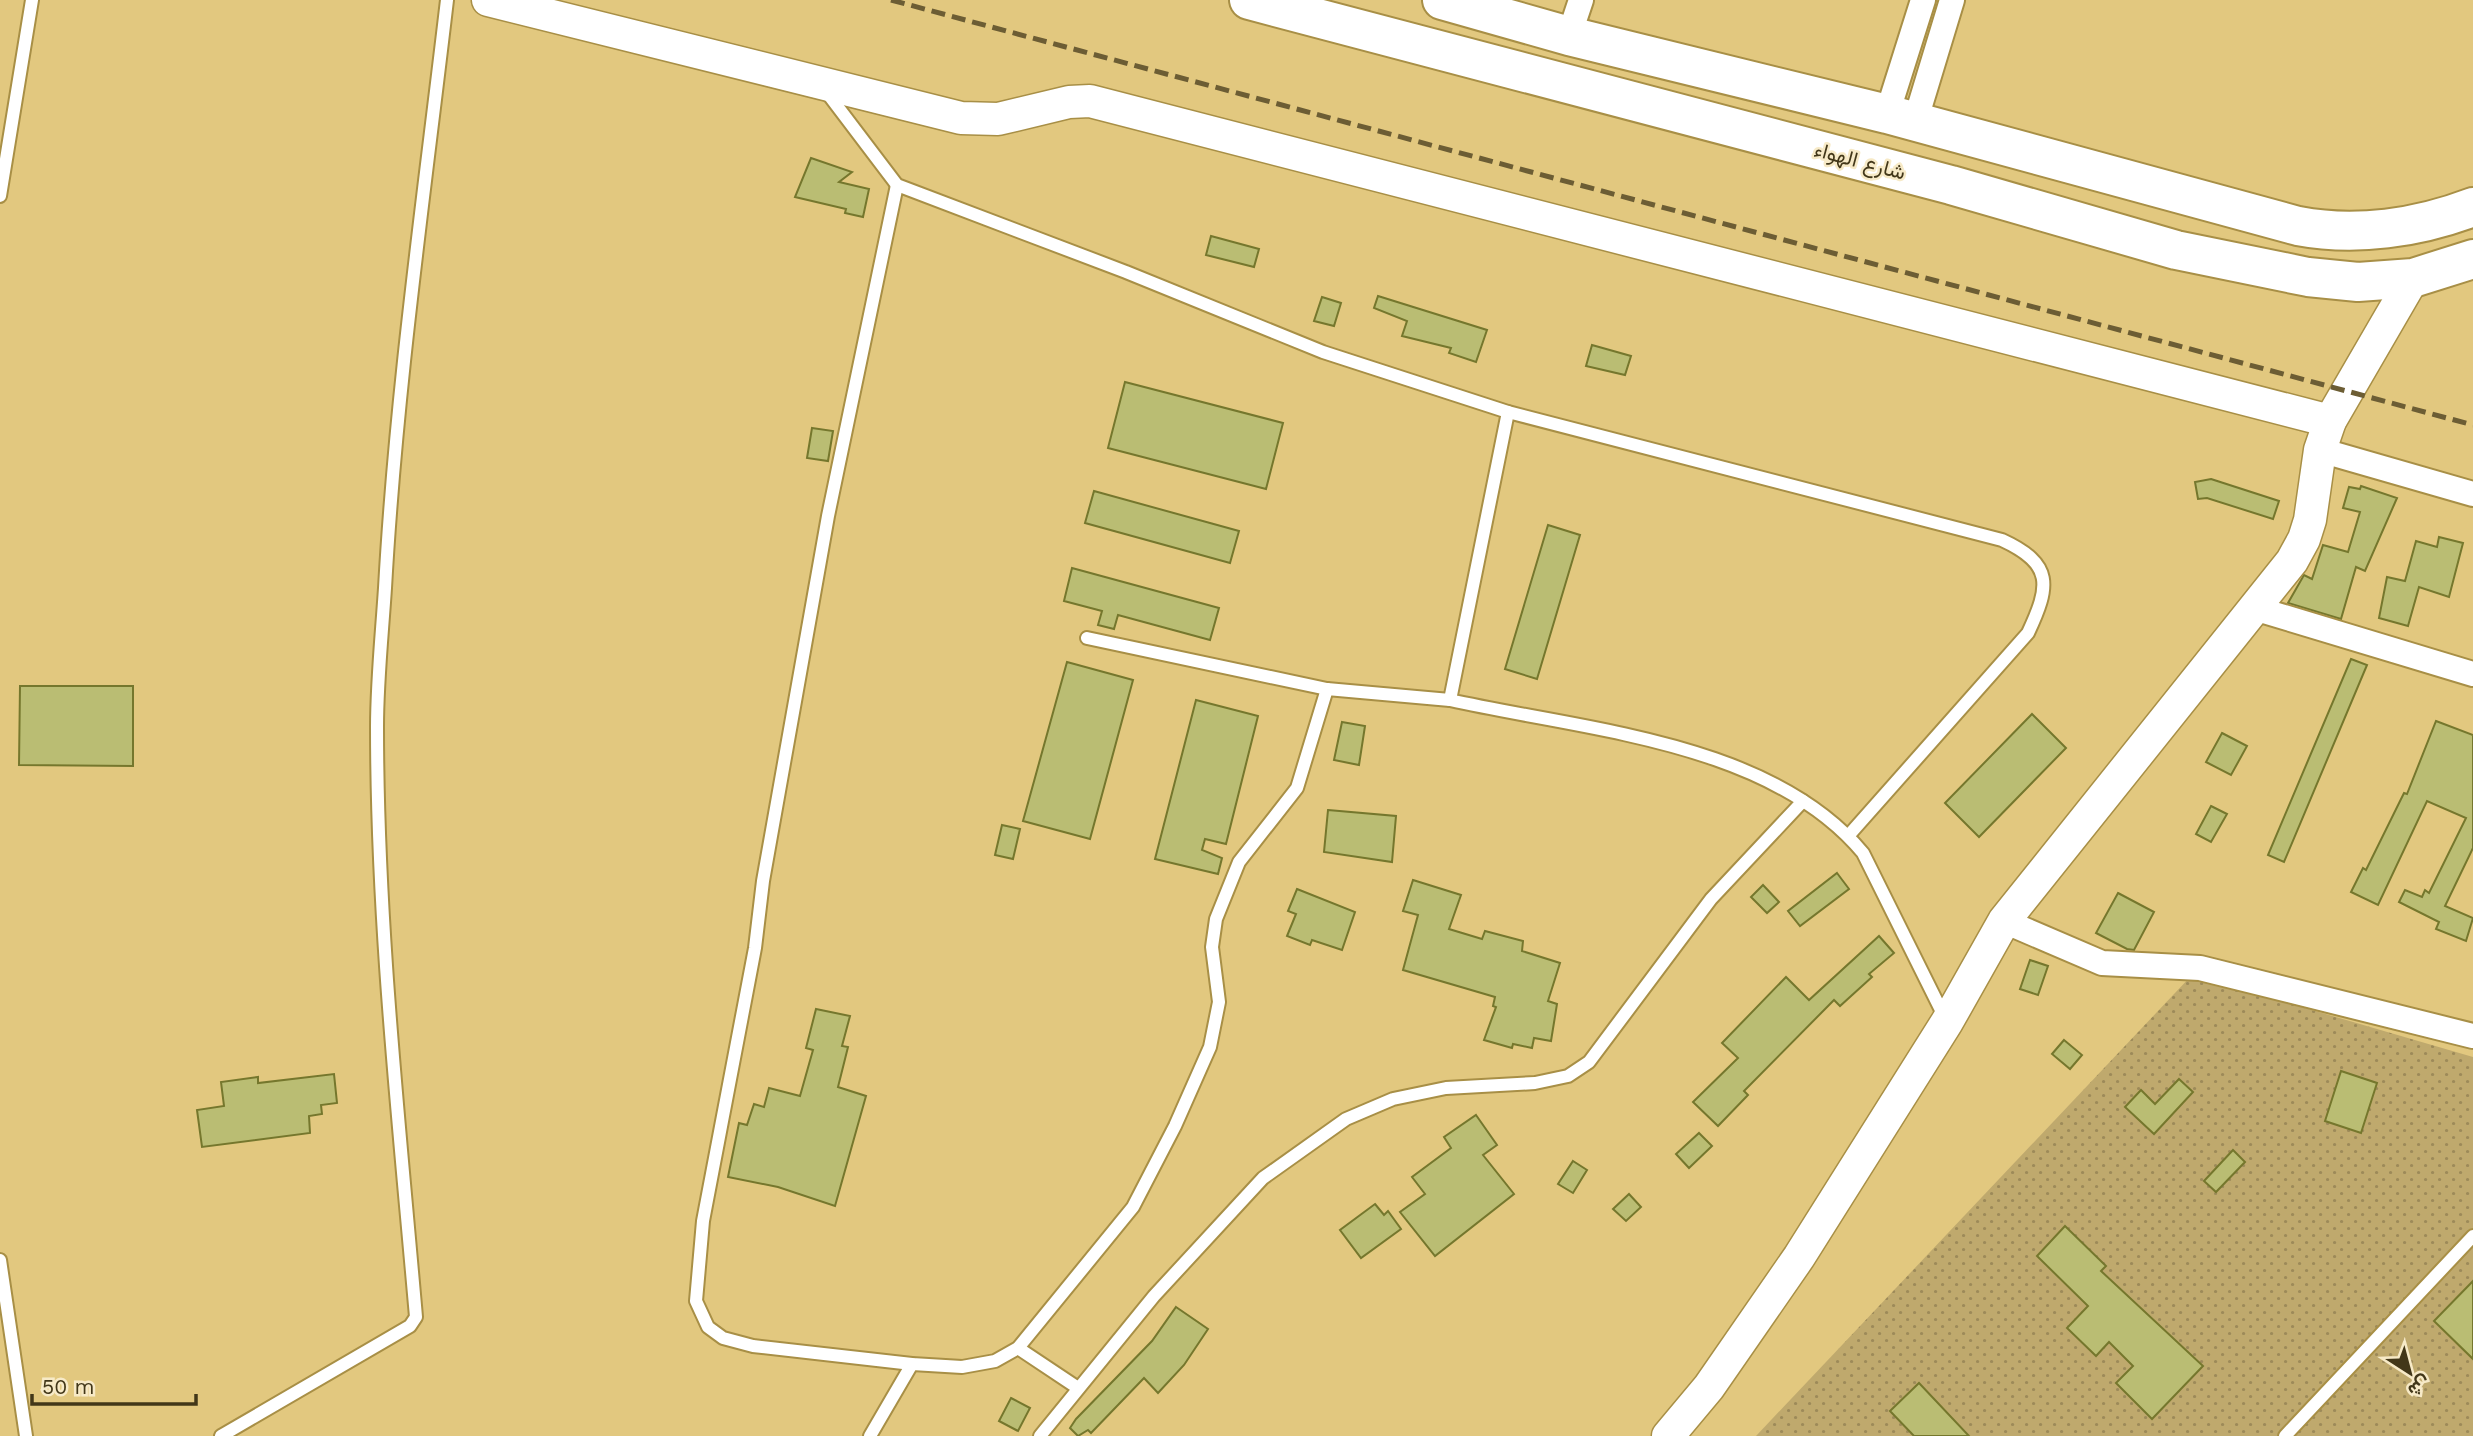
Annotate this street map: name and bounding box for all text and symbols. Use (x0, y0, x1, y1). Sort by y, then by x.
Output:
street label: شارع الهواء (1811, 136, 1909, 187)
north arrow (2375, 1338, 2445, 1408)
scale bar (32, 1362, 196, 1406)
text: ش (2404, 1370, 2436, 1402)
text: 50 m (42, 1374, 94, 1399)

